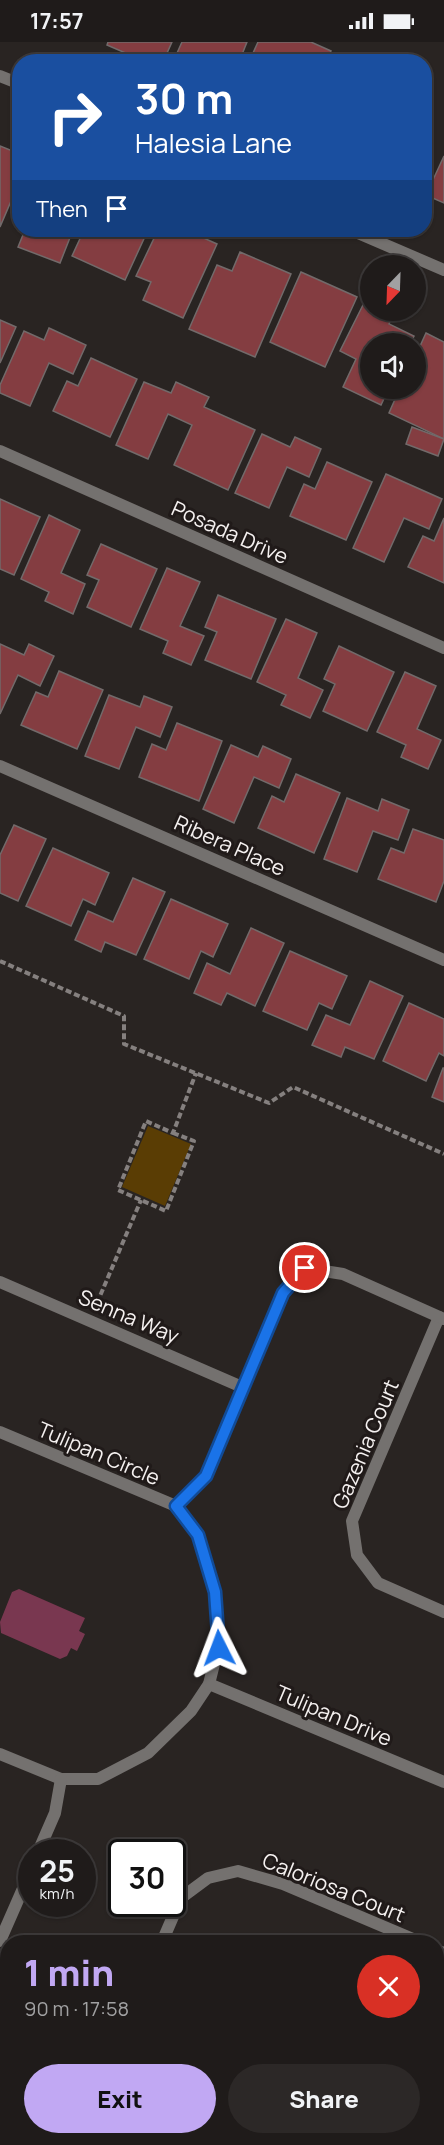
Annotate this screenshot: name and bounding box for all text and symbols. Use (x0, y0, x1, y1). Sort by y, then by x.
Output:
text: 17:57 (30, 6, 84, 36)
text: 30 m (135, 69, 233, 127)
icon: right (36, 78, 114, 156)
text: Halesia Lane (135, 124, 292, 161)
icon: arrive (100, 192, 133, 225)
text: Then (36, 194, 88, 224)
north arrow (360, 255, 426, 321)
map controls (360, 255, 426, 399)
button: sound (360, 333, 426, 399)
street label: Posada Drive (167, 494, 293, 570)
street label: Ribera Place (170, 808, 290, 882)
pin (279, 1242, 330, 1293)
icon: arrive (288, 1251, 321, 1284)
street label: Senna Way (74, 1282, 184, 1350)
street label: Gazenia Court (325, 1375, 405, 1513)
street label: Tulipan Circle (34, 1415, 164, 1491)
position arrow (187, 1616, 251, 1680)
street label: Tulipan Drive (272, 1678, 396, 1752)
speed limit sign: 30 (108, 1839, 186, 1917)
street label: Caloriosa Court (258, 1846, 410, 1928)
text: 25 (39, 1850, 75, 1891)
text: km/h (40, 1883, 74, 1904)
text: 1 min (24, 1948, 114, 1997)
button: close (357, 1955, 420, 2018)
text: 90 m · 17:58 (24, 1995, 129, 2022)
button: Exit (24, 2064, 216, 2133)
button: Share (228, 2064, 420, 2133)

